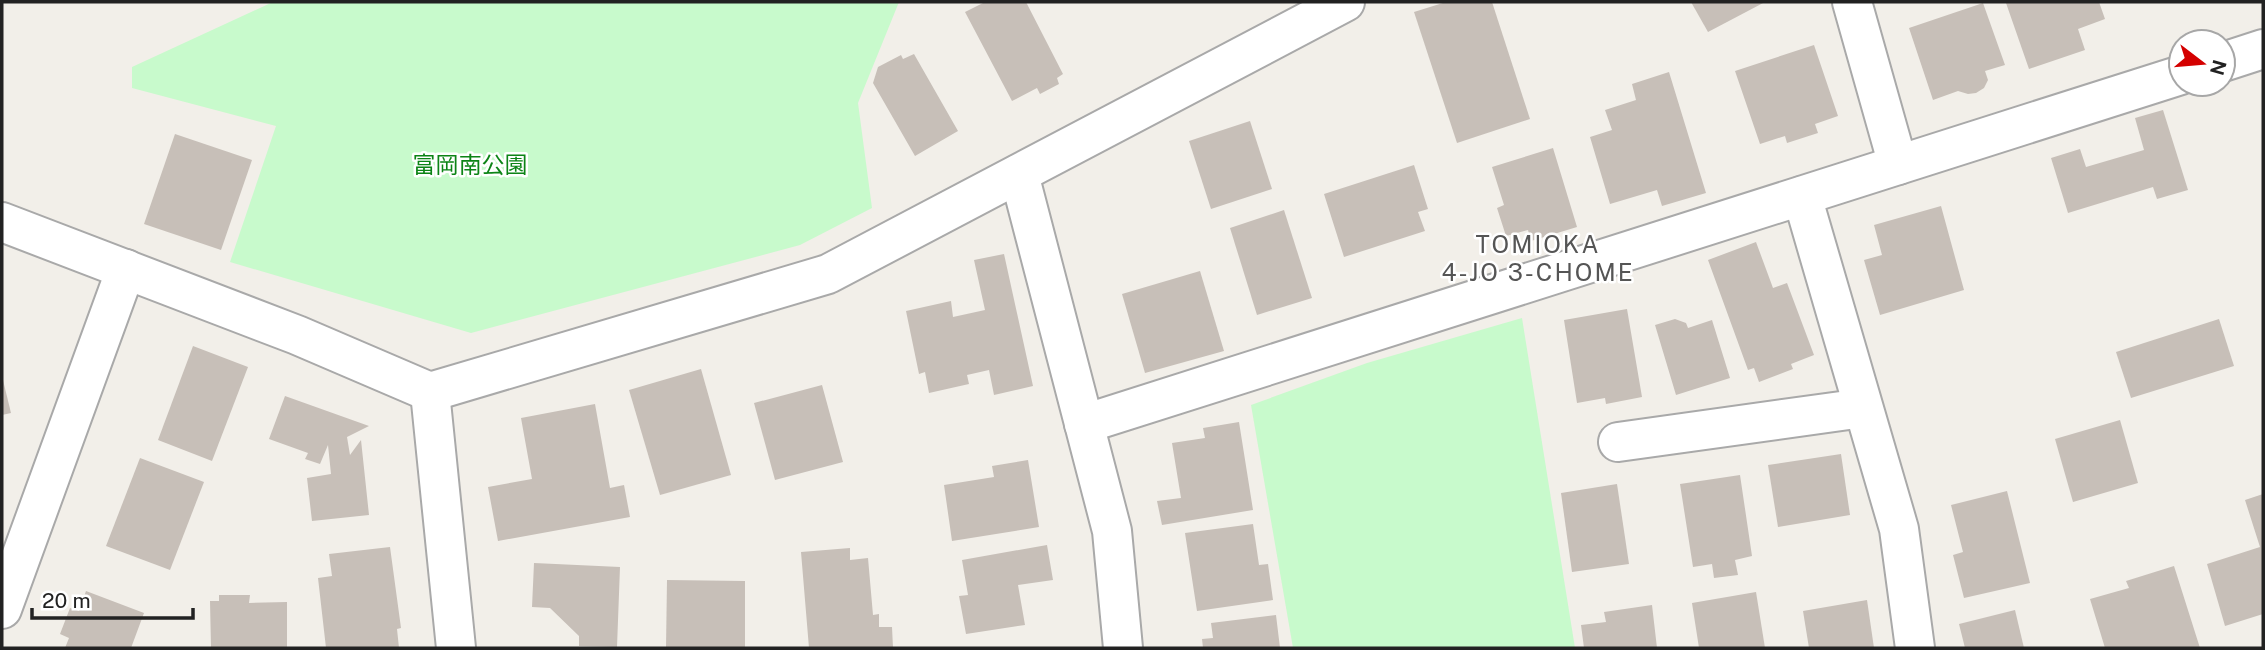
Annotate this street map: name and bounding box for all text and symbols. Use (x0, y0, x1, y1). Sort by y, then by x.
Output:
north arrow (2167, 28, 2237, 98)
text: N (2206, 58, 2231, 78)
park label: 富岡南公園 (413, 151, 528, 178)
district label: TOMIOKA 4-JO 3-CHOME (1441, 230, 1635, 286)
scale bar (32, 576, 192, 620)
text: 20 m (42, 588, 91, 613)

